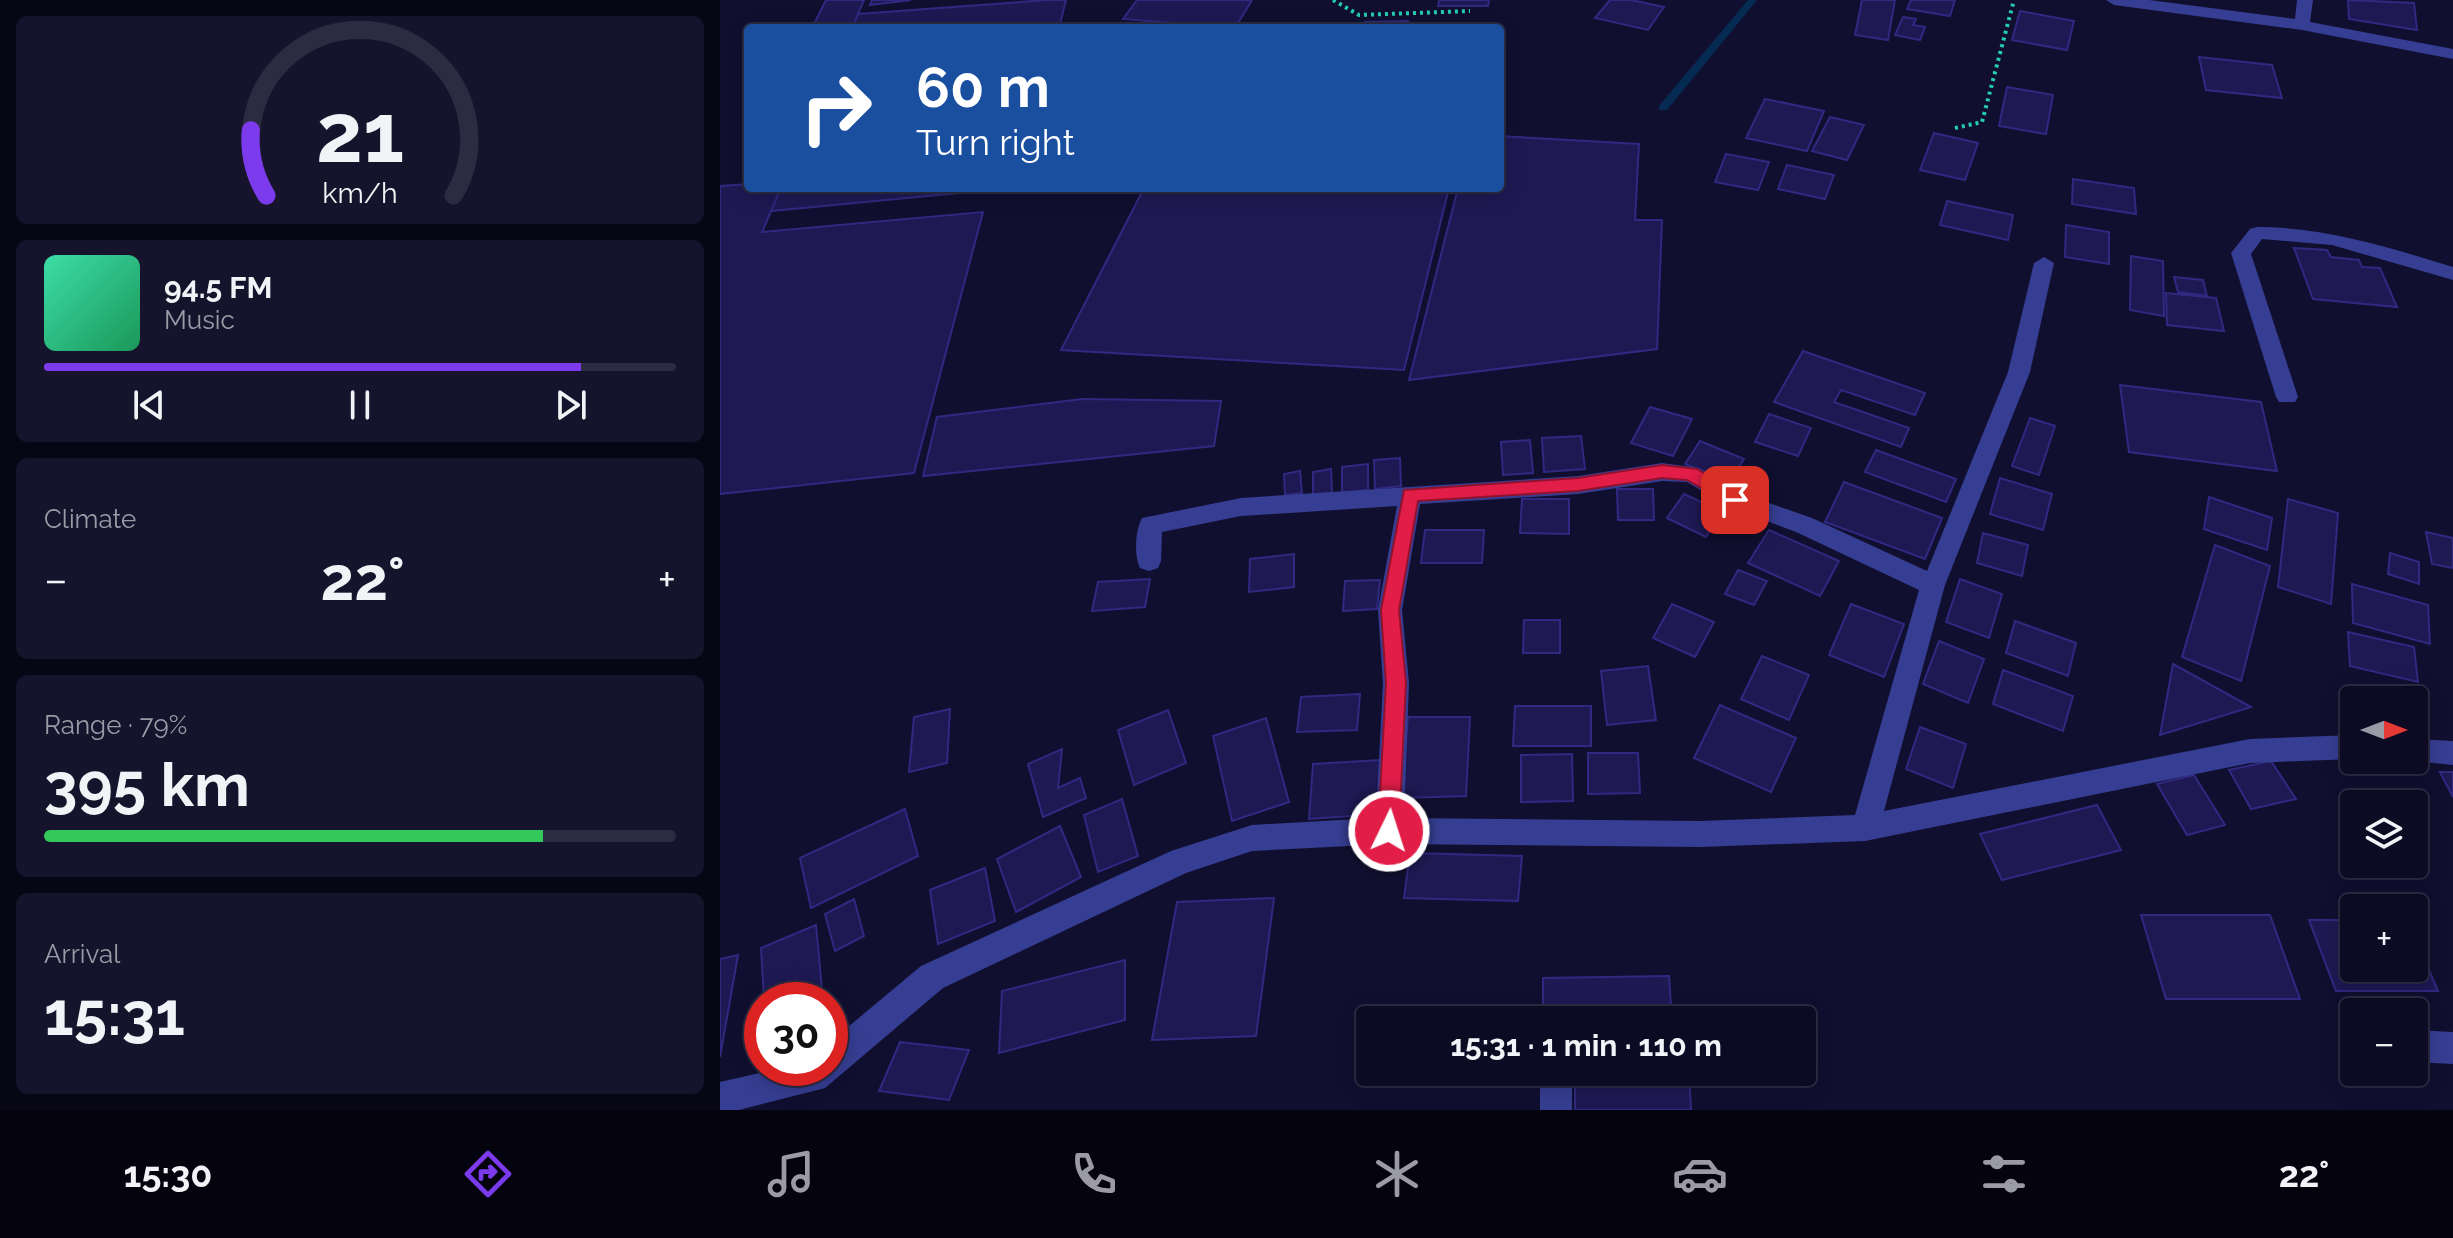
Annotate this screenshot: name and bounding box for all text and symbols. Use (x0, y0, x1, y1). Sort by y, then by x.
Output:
text: 60 m (916, 54, 1050, 120)
icon: right (784, 56, 888, 160)
text: 21 (316, 84, 404, 181)
text: Turn right (916, 121, 1075, 163)
text: km/h (322, 176, 398, 210)
text: 94.5 FM (164, 270, 273, 305)
text: Music (164, 305, 235, 335)
icon: previous (127, 383, 171, 427)
icon: pause (338, 383, 382, 427)
icon: next (549, 383, 593, 427)
pin (1701, 466, 1769, 534)
icon: arrive (1713, 478, 1757, 522)
text: Climate (44, 504, 136, 534)
text: 22° (321, 544, 405, 614)
text: − (44, 554, 68, 605)
text: + (658, 554, 676, 605)
north arrow (2340, 686, 2428, 774)
map controls (2340, 686, 2428, 1086)
text: Range · 79% (44, 710, 187, 740)
text: 395 km (44, 750, 250, 820)
position arrow (1347, 789, 1431, 873)
button: layers (2340, 790, 2428, 878)
button: + (2340, 894, 2428, 982)
text: Arrival (44, 939, 120, 969)
text: 15:31 (44, 979, 185, 1049)
speed limit sign: 30 (744, 982, 848, 1086)
button: − (2340, 998, 2428, 1086)
text: 15:31 · 1 min · 110 m (1450, 1028, 1722, 1063)
icon: directions (460, 1146, 516, 1202)
icon: music (763, 1146, 819, 1202)
icon: phone (1066, 1146, 1122, 1202)
icon: climate (1369, 1146, 1425, 1202)
icon: car (1672, 1146, 1728, 1202)
icon: filters (1976, 1146, 2032, 1202)
text: 15:30 (124, 1153, 212, 1195)
text: 22° (2279, 1153, 2329, 1195)

